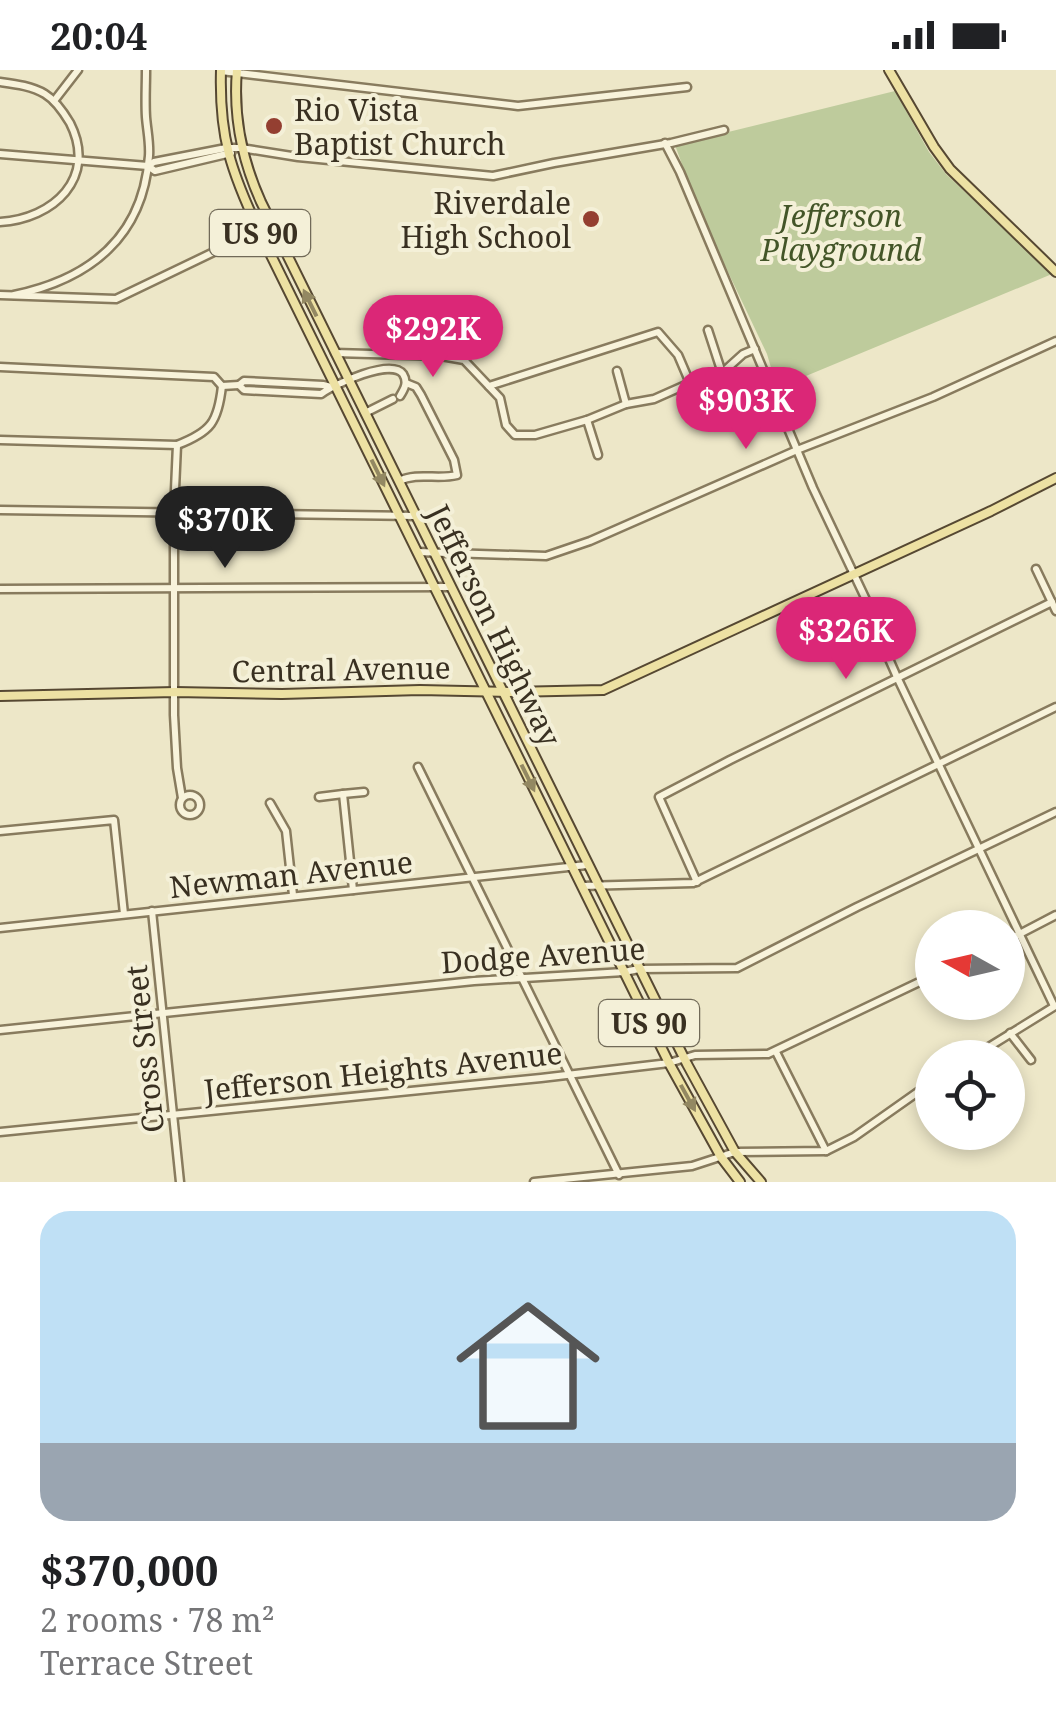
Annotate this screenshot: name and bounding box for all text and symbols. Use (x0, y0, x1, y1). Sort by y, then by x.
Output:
text: 20:04 (50, 9, 147, 61)
place label: Rio Vista Baptist Church (294, 89, 505, 164)
marker: Rio Vista Baptist Church (263, 115, 285, 137)
place label: Riverdale High School (401, 182, 571, 257)
park label: Jefferson Playground (760, 195, 922, 270)
marker: Riverdale High School (580, 208, 602, 230)
road number: US 90 (210, 210, 310, 256)
one-way arrow (302, 288, 319, 317)
pin: $292K (363, 295, 503, 380)
text: $292K (385, 306, 481, 349)
pin: $903K (676, 367, 816, 452)
text: $903K (698, 378, 794, 421)
one-way arrow (370, 459, 387, 488)
pin: $370K (155, 486, 295, 571)
text: $370K (177, 497, 273, 540)
street label: Jefferson Highway (418, 497, 571, 753)
pin: $326K (776, 597, 916, 682)
text: $326K (798, 608, 894, 651)
street label: Central Avenue (231, 647, 451, 691)
one-way arrow (519, 763, 536, 792)
street label: Newman Avenue (167, 841, 415, 907)
north arrow (915, 910, 1025, 1020)
map controls (915, 910, 1025, 1150)
street label: Dodge Avenue (439, 927, 647, 983)
street label: Cross Street (115, 963, 173, 1135)
road number: US 90 (599, 1000, 699, 1046)
street label: Jefferson Heights Avenue (201, 1032, 564, 1110)
button: locate (915, 1040, 1025, 1150)
one-way arrow (680, 1083, 697, 1112)
icon: home (438, 1276, 618, 1456)
text: $370,000 (40, 1541, 218, 1598)
text: 2 rooms · 78 m² (40, 1598, 275, 1641)
text: Terrace Street (40, 1641, 253, 1684)

